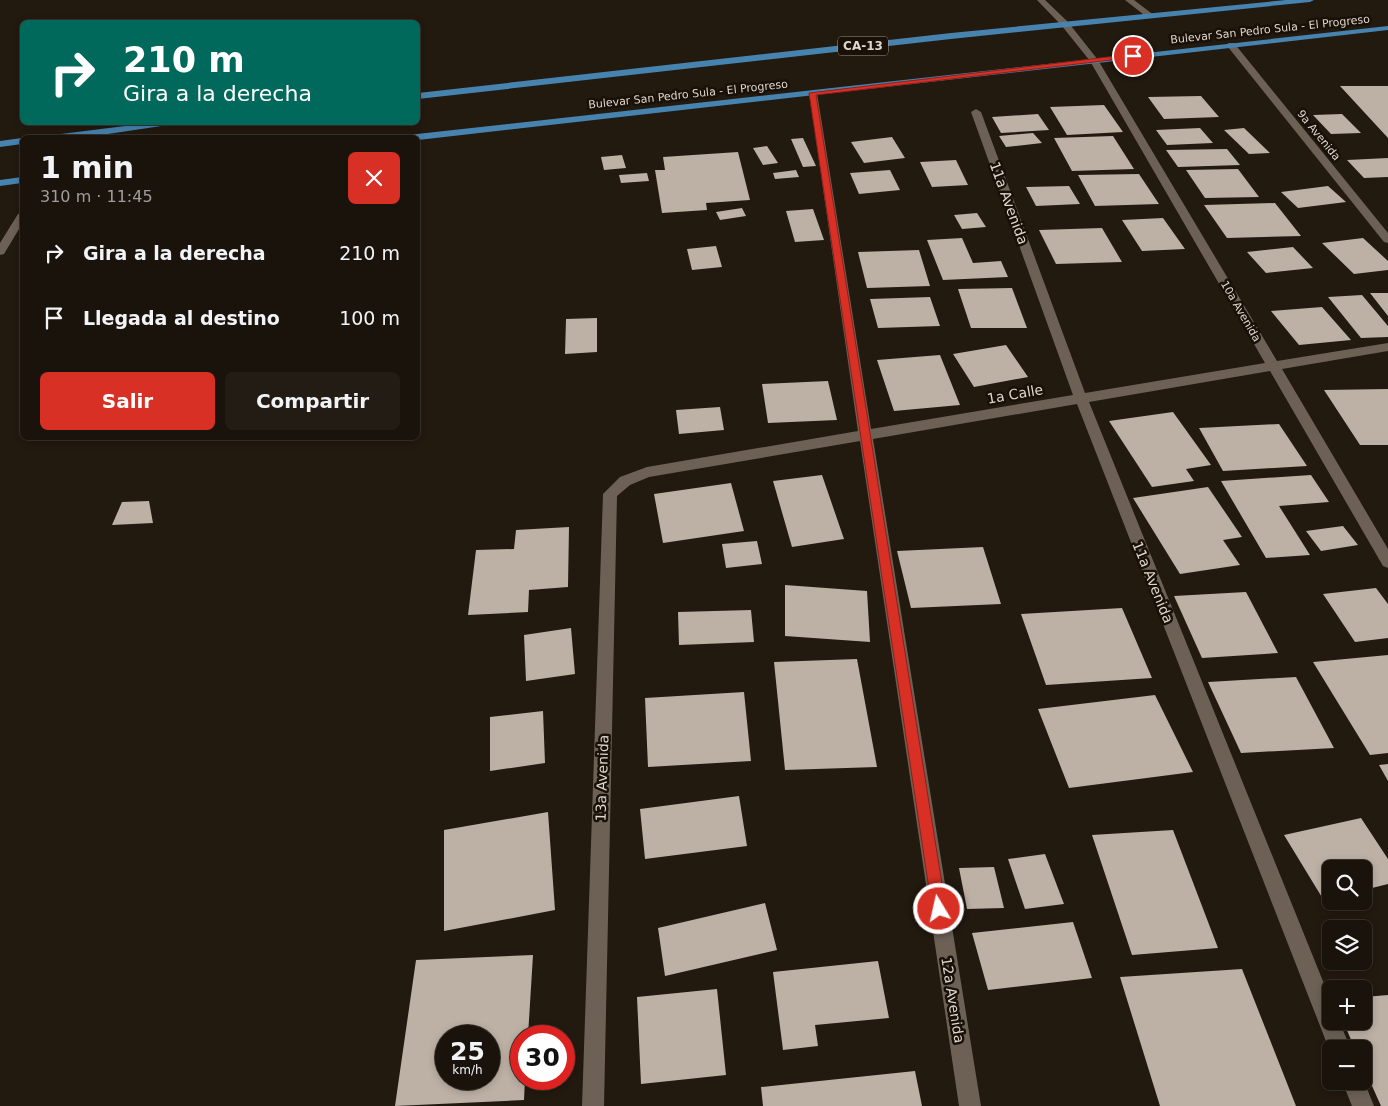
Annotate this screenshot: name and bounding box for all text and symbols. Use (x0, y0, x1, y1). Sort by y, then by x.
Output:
street label: Bulevar San Pedro Sula - El Progreso (1170, 13, 1371, 46)
pin (1112, 35, 1154, 77)
road number: CA-13 (838, 36, 888, 56)
icon: right (40, 40, 105, 105)
text: 210 m (123, 40, 245, 80)
icon: arrive (1119, 42, 1147, 70)
street label: Bulevar San Pedro Sula - El Progreso (588, 78, 789, 111)
text: Gira a la derecha (123, 81, 312, 106)
street label: 9a Avenida (1294, 107, 1343, 163)
text: 1 min (40, 150, 134, 185)
button: close (348, 152, 400, 204)
street label: 11a Avenida (987, 160, 1031, 246)
text: 310 m · 11:45 (40, 187, 153, 206)
icon: right (40, 239, 68, 267)
text: Gira a la derecha (83, 242, 266, 264)
text: 210 m (339, 242, 400, 264)
street label: 10a Avenida (1218, 278, 1263, 344)
icon: arrive (40, 304, 68, 332)
text: Llegada al destino (83, 307, 280, 329)
text: 100 m (339, 307, 400, 329)
button: Salir (40, 372, 215, 430)
button: Compartir (225, 372, 400, 430)
street label: 1a Calle (986, 381, 1044, 407)
street label: 11a Avenida (1129, 539, 1177, 625)
street label: 13a Avenida (592, 734, 612, 822)
map controls (1322, 860, 1372, 1090)
button: search (1322, 860, 1372, 910)
position arrow (912, 882, 964, 934)
button: layers (1322, 920, 1372, 970)
street label: 12a Avenida (938, 956, 968, 1044)
button: + (1322, 980, 1372, 1030)
speed limit sign: 30 (510, 1025, 575, 1090)
text: 25 (450, 1037, 485, 1066)
button: − (1322, 1040, 1372, 1090)
text: km/h (452, 1063, 483, 1077)

